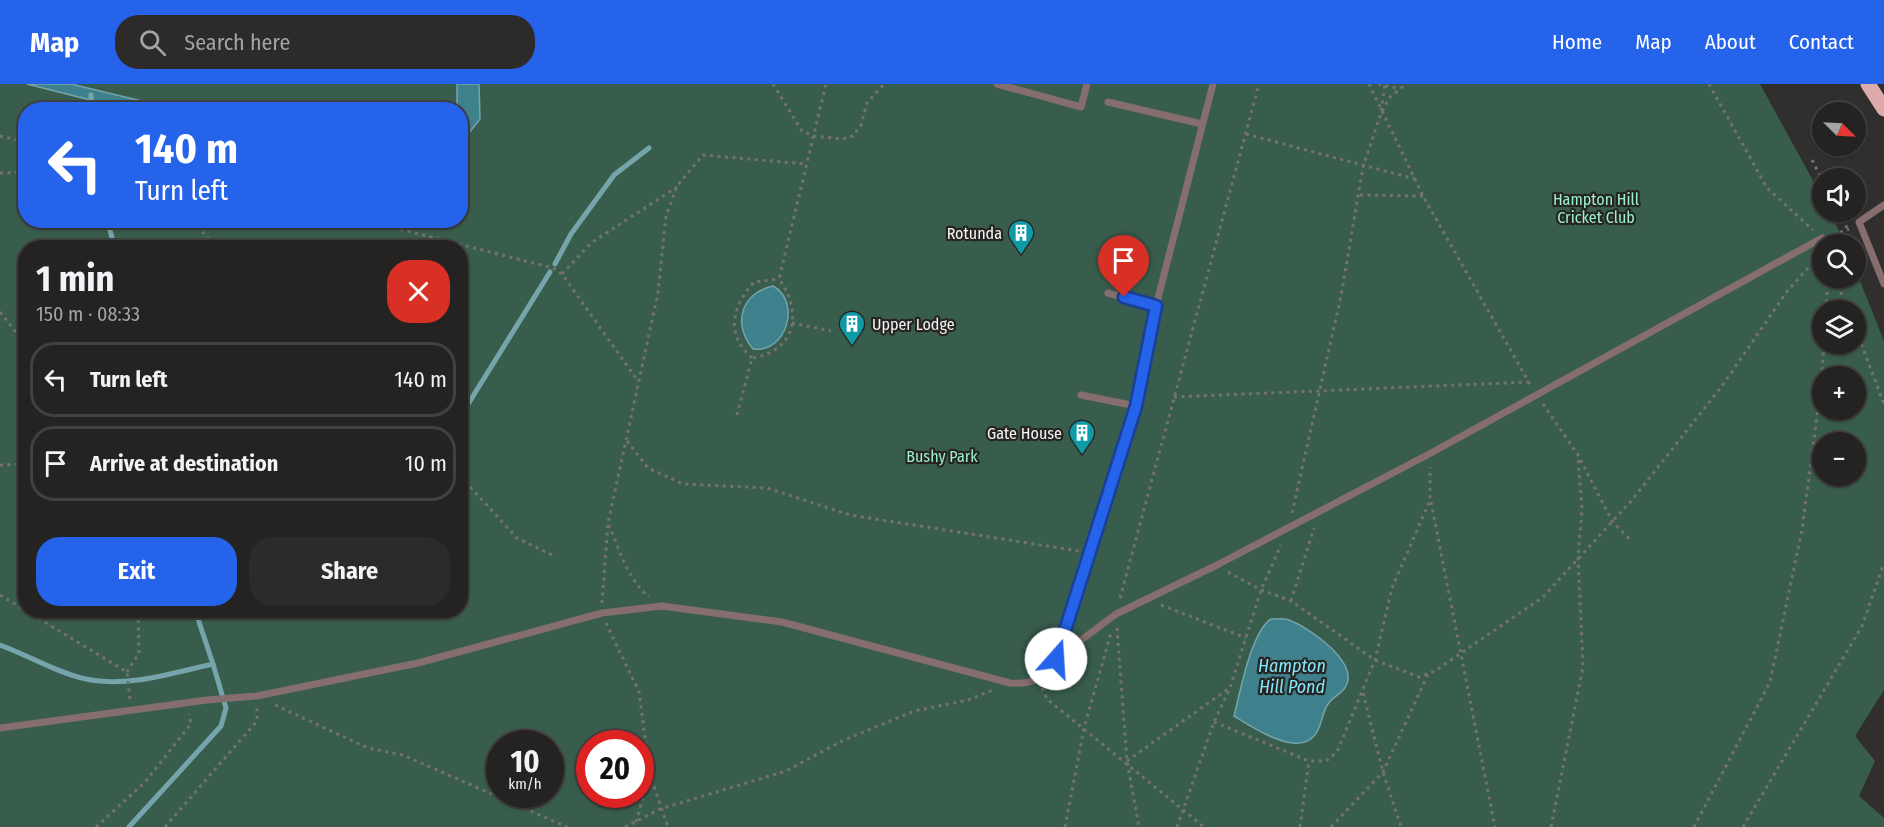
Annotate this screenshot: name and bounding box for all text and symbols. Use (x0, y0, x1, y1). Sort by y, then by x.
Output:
search box (115, 15, 535, 69)
text: Map (30, 26, 79, 59)
icon: search (136, 26, 169, 59)
text: Search here (184, 29, 290, 56)
text: Home (1552, 29, 1602, 55)
text: Map (1635, 29, 1672, 55)
text: About (1705, 29, 1756, 55)
text: Contact (1789, 29, 1854, 55)
north arrow (1812, 102, 1866, 156)
map controls (1812, 102, 1866, 486)
text: 140 m (135, 124, 238, 174)
icon: left (36, 126, 114, 204)
button: sound (1812, 168, 1866, 222)
text: Turn left (135, 175, 228, 207)
park label: Hampton Hill Cricket Club (1553, 190, 1639, 227)
building icon: Rotunda (1006, 218, 1036, 256)
place label: Rotunda (947, 224, 1002, 243)
button: search (1812, 234, 1866, 288)
pin (1098, 235, 1149, 297)
icon: arrive (1107, 244, 1140, 277)
text: 1 min (36, 257, 114, 301)
button: close (387, 260, 450, 323)
button: layers (1812, 300, 1866, 354)
text: 150 m · 08:33 (36, 302, 140, 326)
building icon: Upper Lodge (837, 309, 867, 347)
place label: Upper Lodge (872, 315, 955, 334)
icon: left (39, 363, 72, 396)
text: Turn left (90, 366, 168, 393)
text: 140 m (394, 366, 447, 393)
button: + (1812, 366, 1866, 420)
building icon: Gate House (1067, 418, 1097, 456)
place label: Gate House (987, 424, 1062, 443)
button: − (1812, 432, 1866, 486)
icon: arrive (39, 447, 72, 480)
park label: Bushy Park (906, 447, 978, 466)
text: Arrive at destination (90, 450, 278, 477)
text: 10 m (405, 450, 447, 477)
button: Exit (36, 537, 237, 606)
button: Share (249, 537, 450, 606)
position arrow (1024, 627, 1088, 691)
water label: Hampton Hill Pond (1258, 655, 1326, 698)
speed limit sign: 20 (576, 730, 654, 808)
text: 10 (510, 744, 540, 780)
text: km/h (508, 775, 542, 793)

